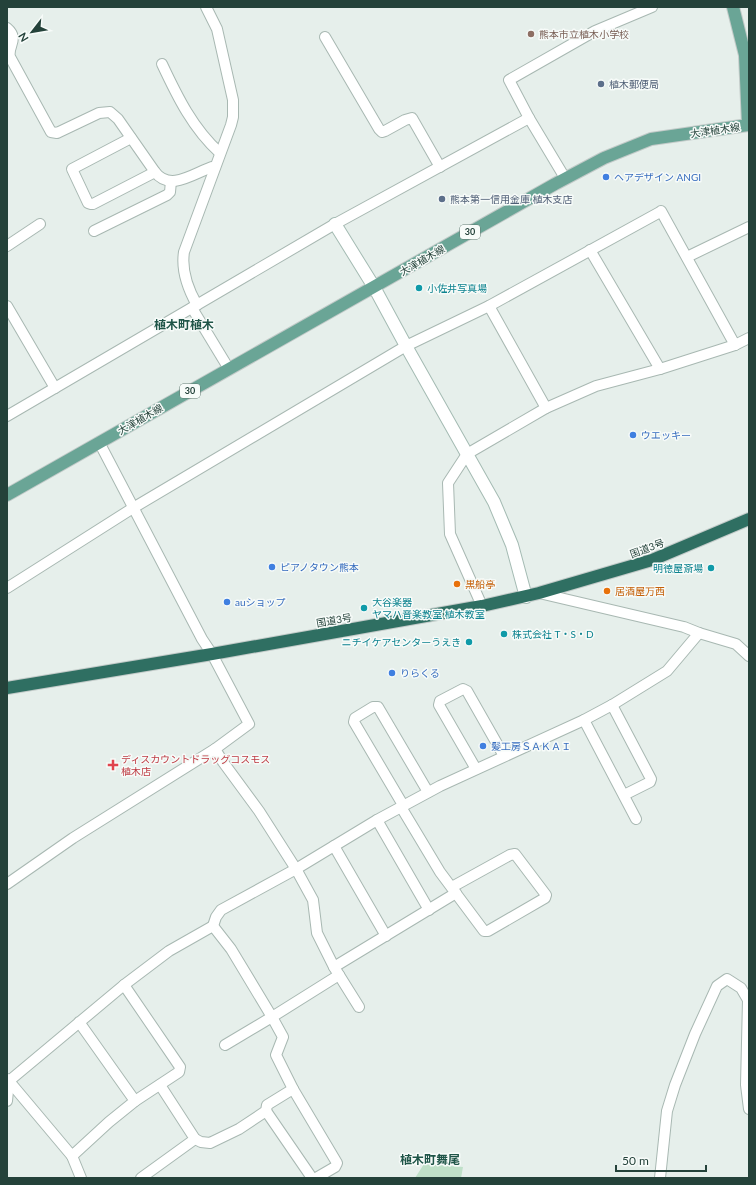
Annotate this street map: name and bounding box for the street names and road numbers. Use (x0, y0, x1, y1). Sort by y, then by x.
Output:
street label: 大津植木線 (689, 121, 741, 139)
road number: 30 (460, 225, 480, 239)
street label: 大津植木線 (397, 242, 447, 278)
road number: 30 (180, 384, 200, 398)
street label: 大津植木線 (115, 401, 165, 437)
street label: 国道3号 (628, 536, 666, 560)
street label: 国道3号 (315, 611, 353, 629)

